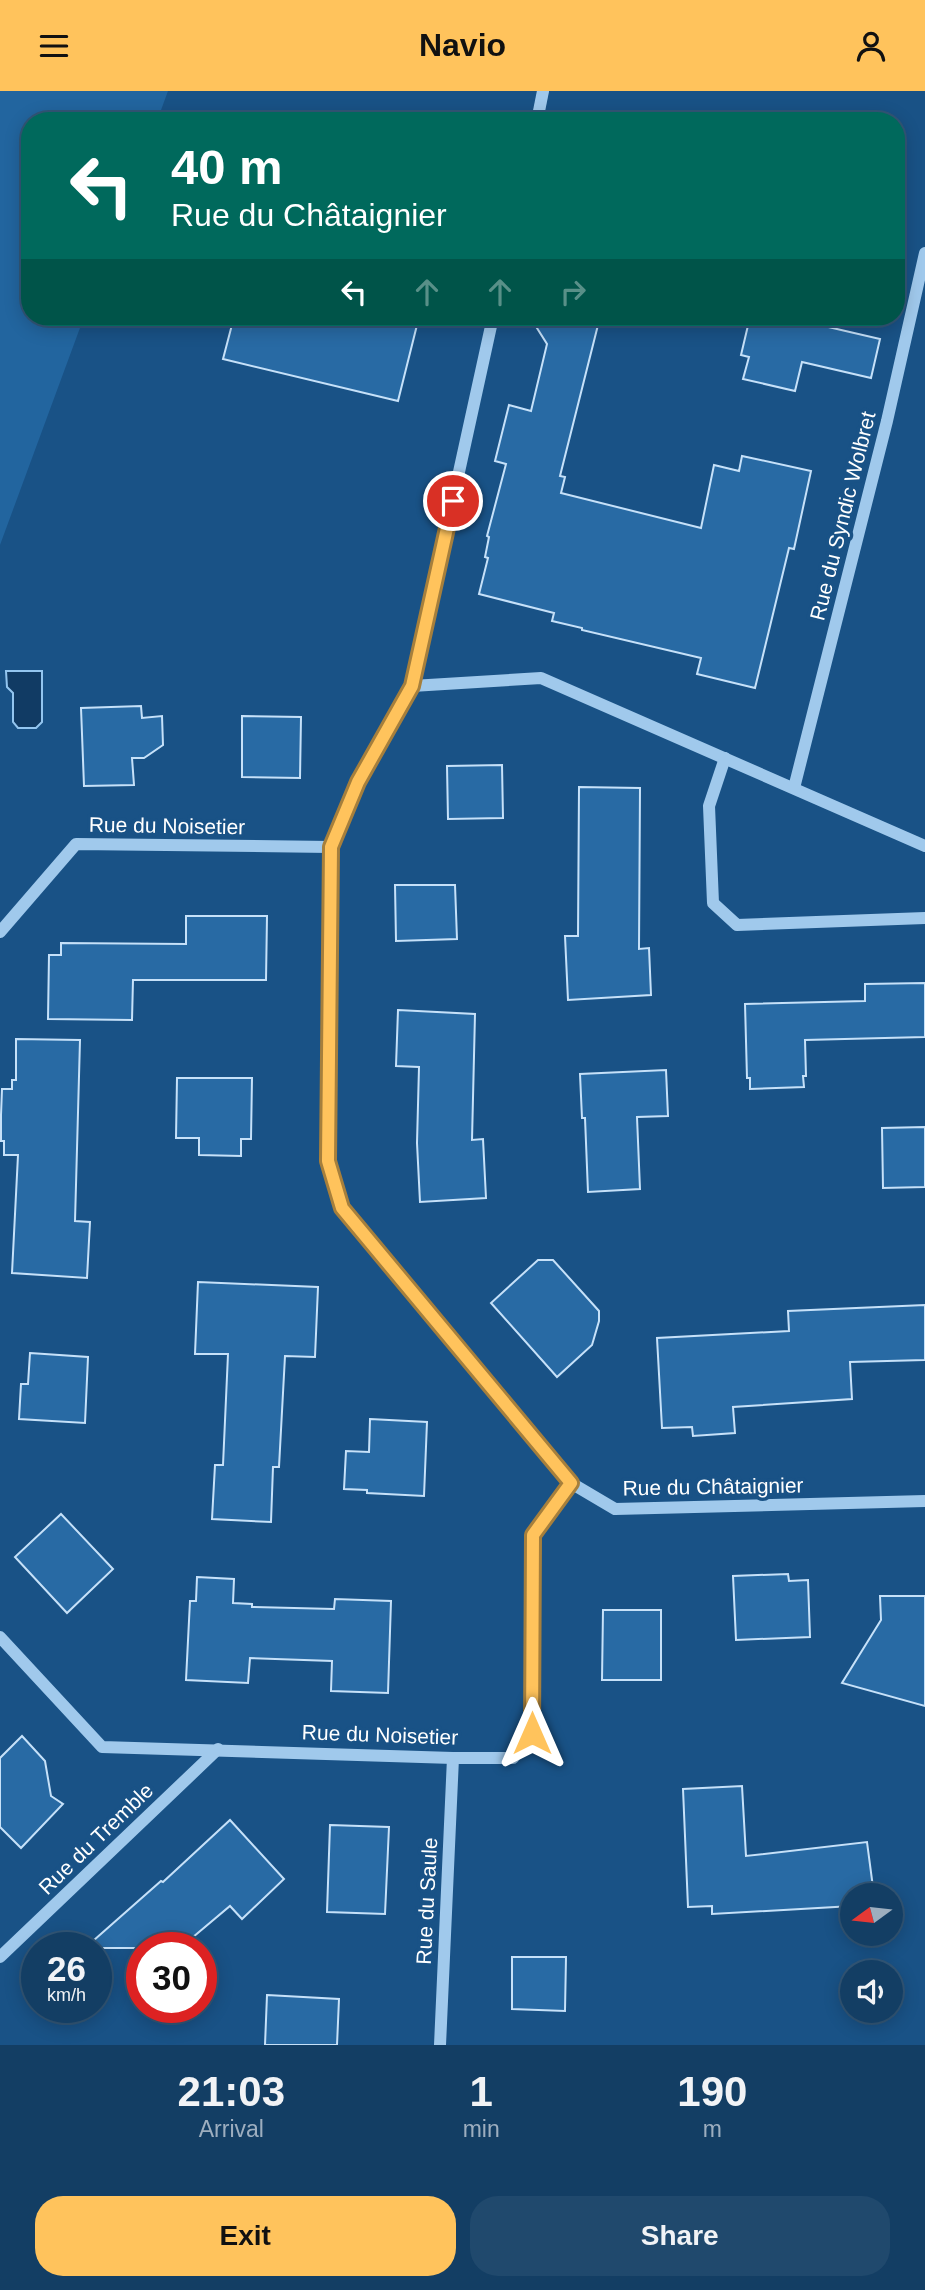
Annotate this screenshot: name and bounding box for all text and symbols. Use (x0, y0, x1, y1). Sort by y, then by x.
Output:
icon: menu (35, 27, 73, 65)
text: Navio (419, 27, 506, 63)
icon: person (852, 27, 890, 65)
icon: left (56, 140, 147, 231)
text: 40 m (171, 140, 283, 194)
text: Rue du Châtaignier (171, 197, 447, 233)
icon: left (335, 273, 373, 311)
icon: ahead (408, 273, 446, 311)
icon: ahead (481, 273, 519, 311)
icon: right (554, 273, 592, 311)
street label: Rue du Syndic Wolbret (805, 409, 880, 623)
pin (423, 471, 483, 531)
icon: arrive (434, 482, 472, 520)
street label: Rue du Noisetier (89, 813, 245, 838)
street label: Rue du Châtaignier (622, 1473, 804, 1500)
position arrow (495, 1696, 569, 1770)
street label: Rue du Noisetier (301, 1720, 459, 1749)
street label: Rue du Tremble (34, 1778, 157, 1899)
street label: Rue du Saule (412, 1837, 441, 1965)
north arrow (840, 1883, 903, 1946)
map controls (840, 1883, 903, 2023)
speed limit sign: 30 (126, 1932, 217, 2023)
text: 26 (47, 1949, 86, 1988)
button: sound (840, 1960, 903, 2023)
text: km/h (47, 1985, 86, 2005)
text: 21:03 (178, 2068, 285, 2115)
text: 1 (469, 2068, 493, 2115)
text: 190 (677, 2068, 747, 2115)
text: Arrival (199, 2116, 264, 2142)
text: min (463, 2116, 500, 2142)
text: m (703, 2116, 722, 2142)
button: Exit (35, 2196, 456, 2276)
button: Share (470, 2196, 890, 2276)

